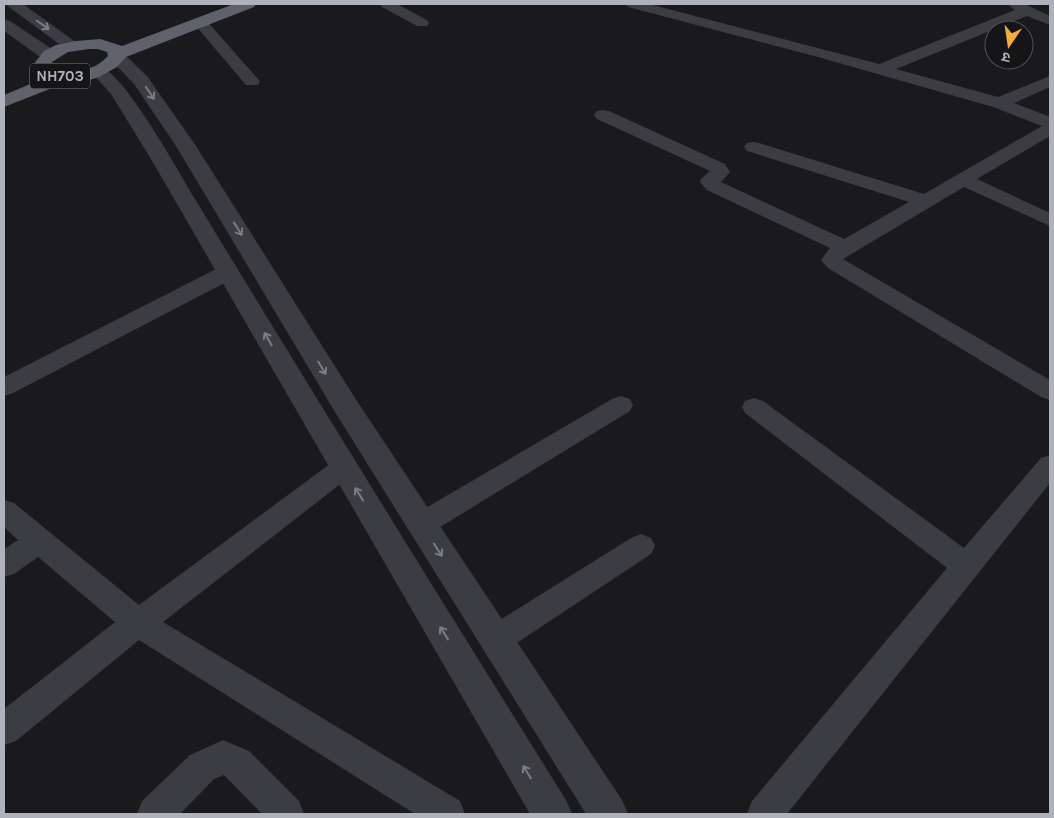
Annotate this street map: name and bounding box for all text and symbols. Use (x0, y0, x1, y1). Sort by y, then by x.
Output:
one-way arrow (36, 20, 50, 30)
north arrow (984, 20, 1034, 70)
text: उ (1000, 48, 1012, 66)
road number: NH703 (30, 64, 90, 88)
one-way arrow (145, 85, 155, 99)
one-way arrow (233, 222, 243, 236)
one-way arrow (262, 333, 272, 347)
one-way arrow (318, 361, 328, 375)
one-way arrow (354, 488, 364, 502)
one-way arrow (433, 542, 443, 556)
one-way arrow (439, 626, 449, 640)
one-way arrow (522, 766, 532, 780)

